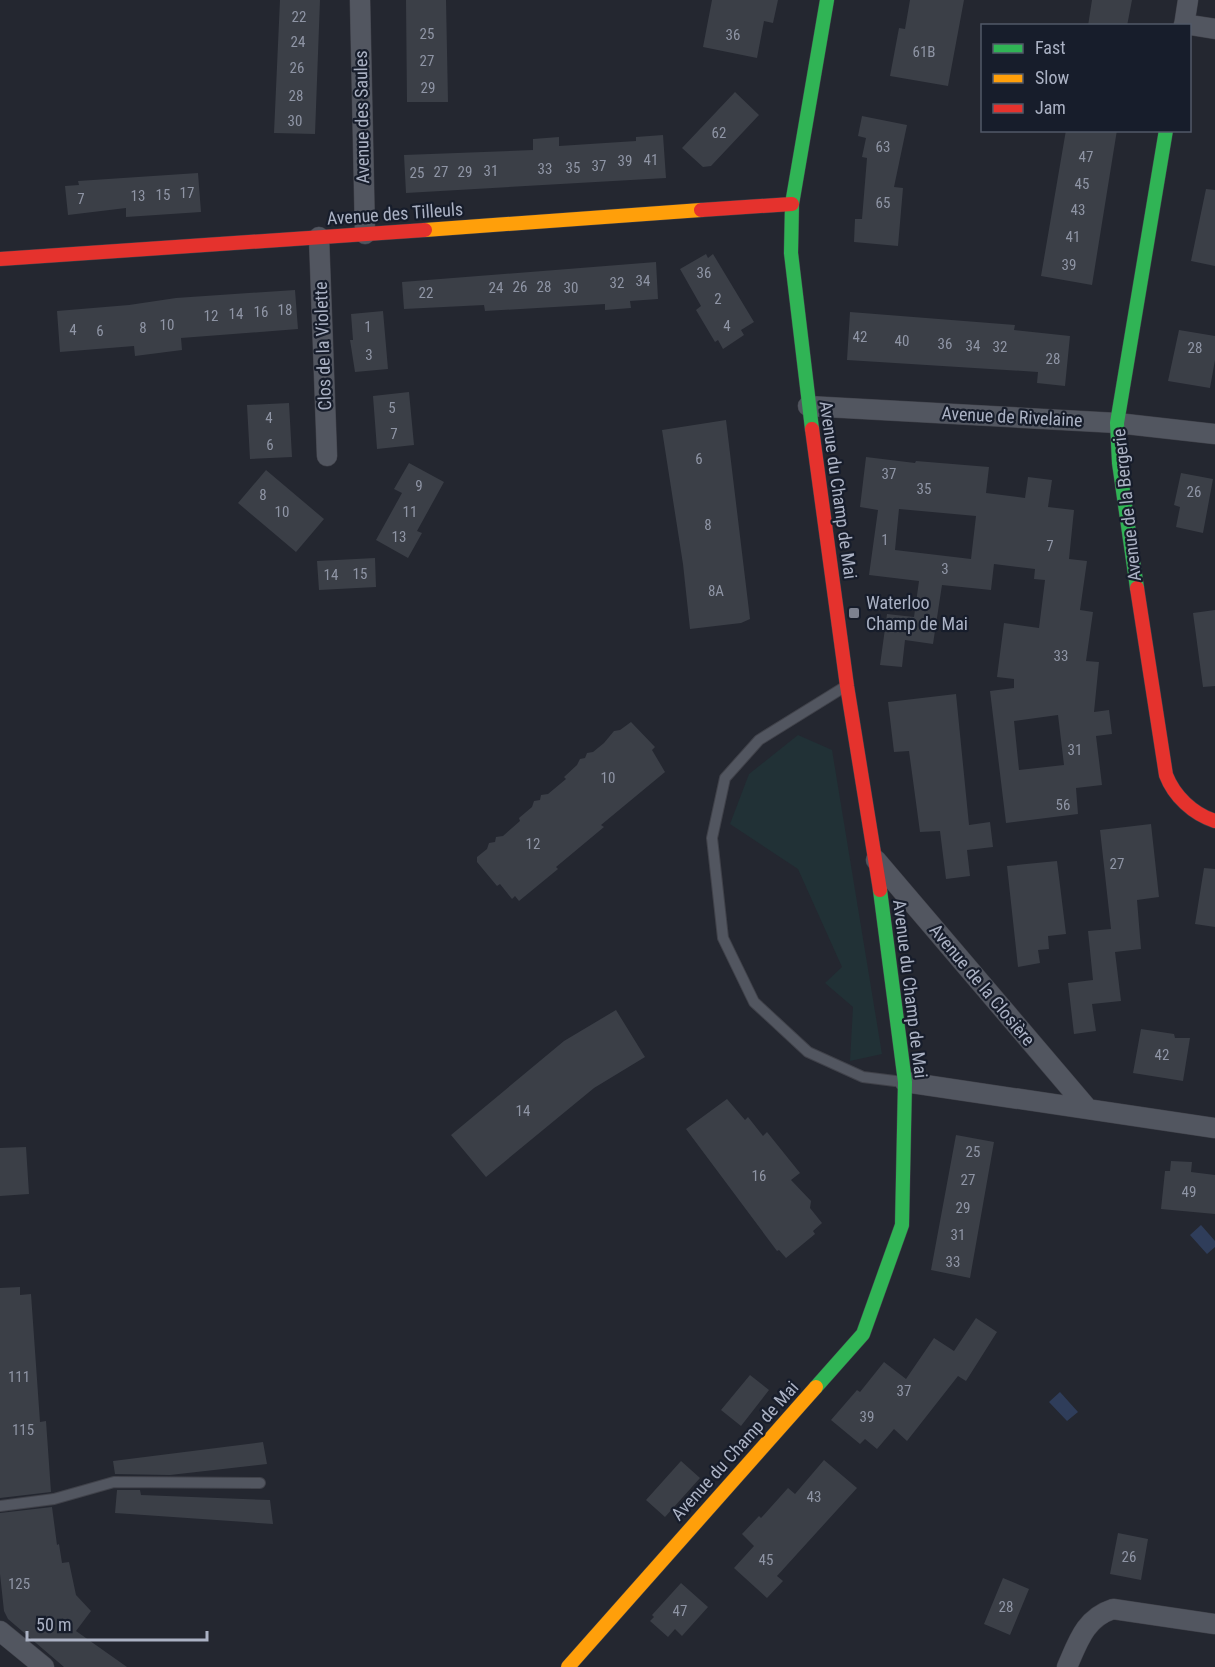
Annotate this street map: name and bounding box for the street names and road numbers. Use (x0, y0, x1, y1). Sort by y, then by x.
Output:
street label: Avenue des Saules (350, 50, 373, 184)
street label: Avenue des Tilleuls (326, 198, 464, 229)
street label: Clos de la Violette (310, 281, 335, 411)
street label: Avenue du Champ de Mai (816, 400, 861, 580)
street label: Avenue de Rivelaine (941, 402, 1083, 431)
street label: Avenue de la Bergerie (1108, 428, 1145, 582)
street label: Avenue du Champ de Mai (889, 899, 932, 1079)
street label: Avenue de la Closière (925, 920, 1039, 1050)
street label: Avenue du Champ de Mai (667, 1377, 803, 1524)

